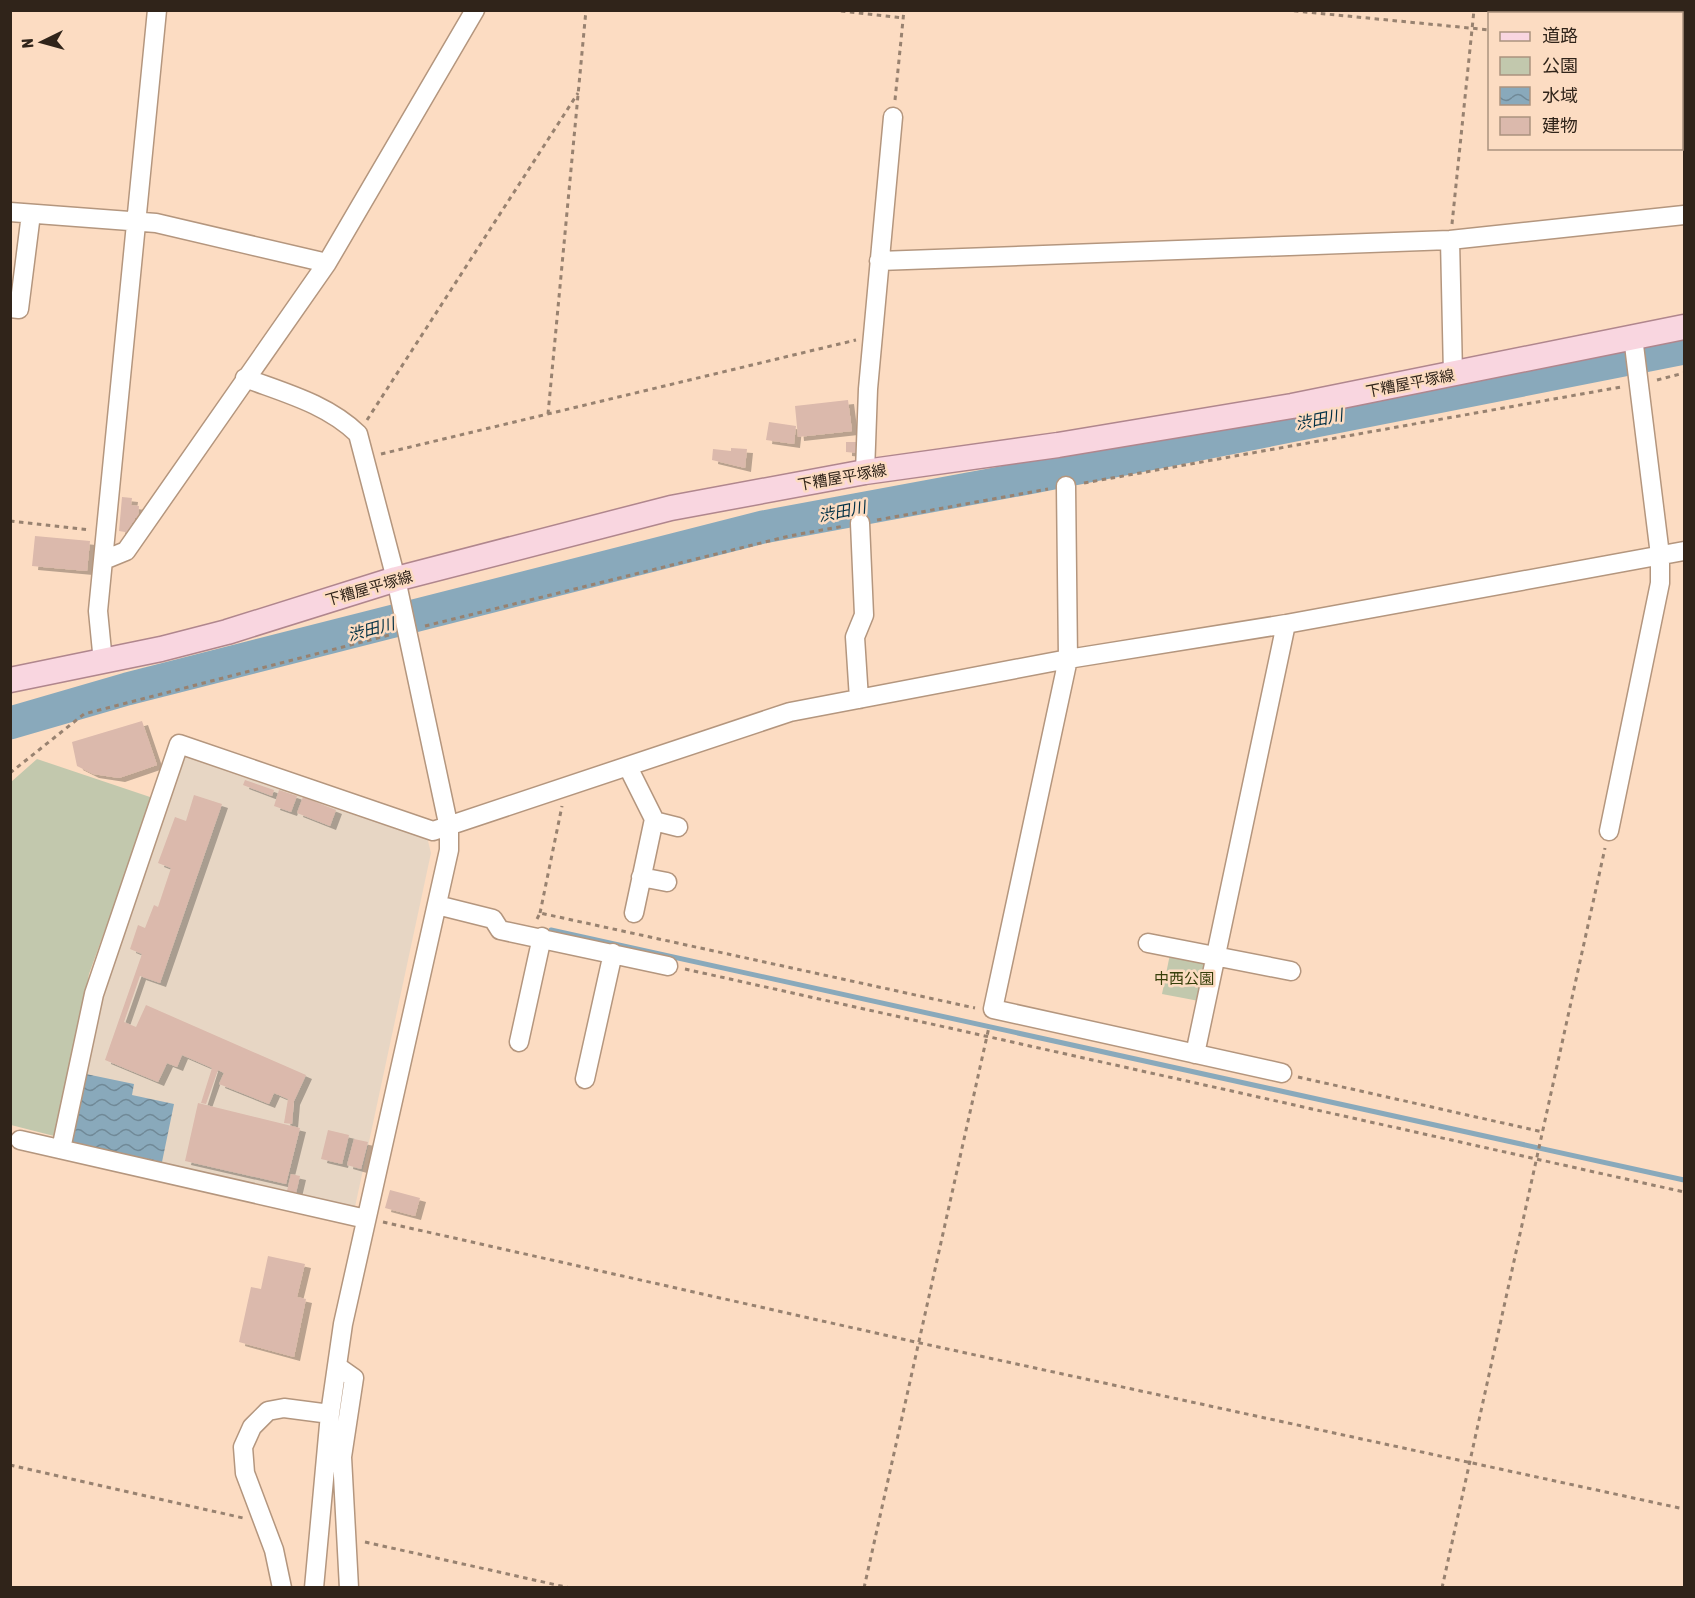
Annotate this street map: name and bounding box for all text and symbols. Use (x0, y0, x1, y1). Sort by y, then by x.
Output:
north arrow (12, 12, 72, 72)
legend (1488, 12, 1683, 150)
text: 道路 (1542, 25, 1578, 46)
text: N (18, 38, 36, 49)
text: 公園 (1542, 55, 1578, 76)
text: 水域 (1542, 85, 1578, 106)
text: 建物 (1542, 115, 1578, 136)
street label: 下糟屋平塚線 (1364, 366, 1456, 400)
water label: 渋田川 (1294, 405, 1346, 432)
street label: 下糟屋平塚線 (796, 461, 888, 493)
water label: 渋田川 (817, 497, 869, 524)
street label: 下糟屋平塚線 (323, 567, 415, 609)
water label: 渋田川 (345, 614, 398, 644)
park label: 中西公園 (1154, 970, 1214, 987)

